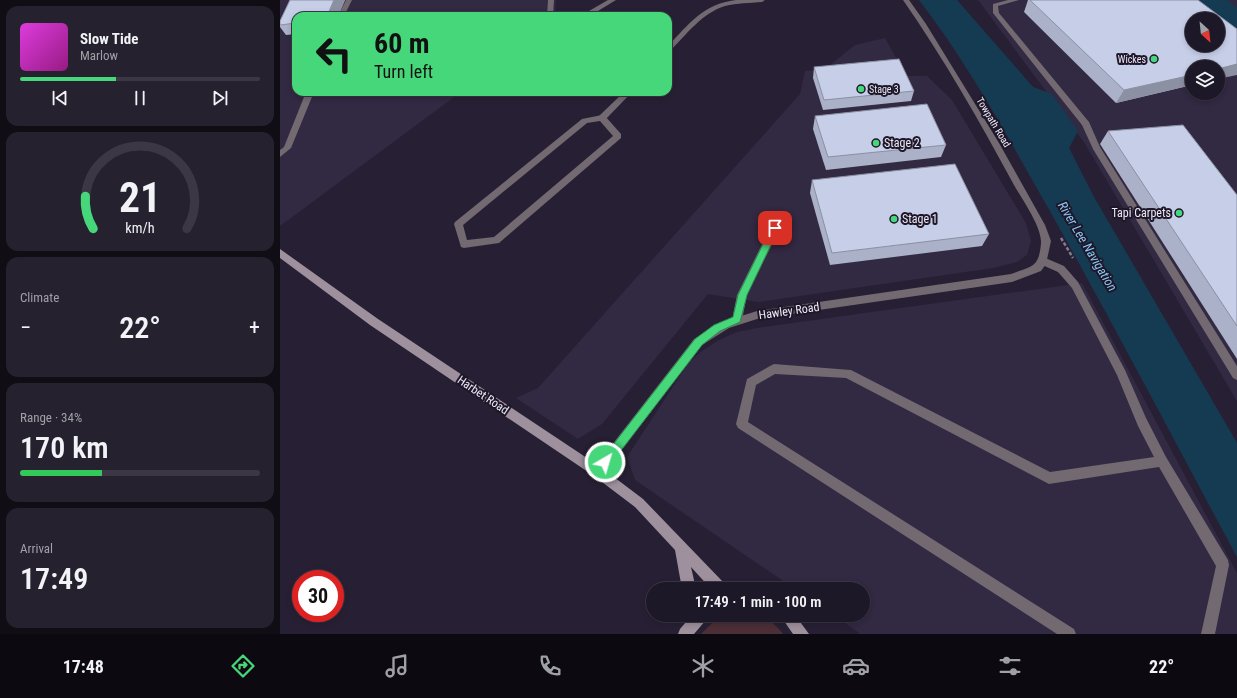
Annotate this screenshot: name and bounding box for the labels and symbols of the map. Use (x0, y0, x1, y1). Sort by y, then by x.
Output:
north arrow (1185, 12, 1225, 52)
place label: Wickes (1118, 54, 1146, 65)
marker: Wickes (1149, 54, 1159, 64)
marker: Stage 3 (856, 84, 866, 94)
place label: Stage 3 (869, 84, 899, 95)
street label: Towpath Road (974, 95, 1013, 149)
place label: Stage 2 (884, 136, 920, 150)
marker: Stage 2 (871, 138, 881, 148)
water label: River Lee Navigation (1055, 199, 1120, 294)
place label: Tapi Carpets (1111, 206, 1171, 220)
marker: Tapi Carpets (1174, 208, 1184, 218)
pin (758, 211, 792, 245)
place label: Stage 1 (902, 212, 938, 226)
marker: Stage 1 (889, 214, 899, 224)
street label: Hawley Road (758, 300, 820, 322)
street label: Harbet Road (455, 373, 511, 417)
position arrow (584, 441, 626, 483)
speed limit sign: 30 (292, 570, 344, 622)

